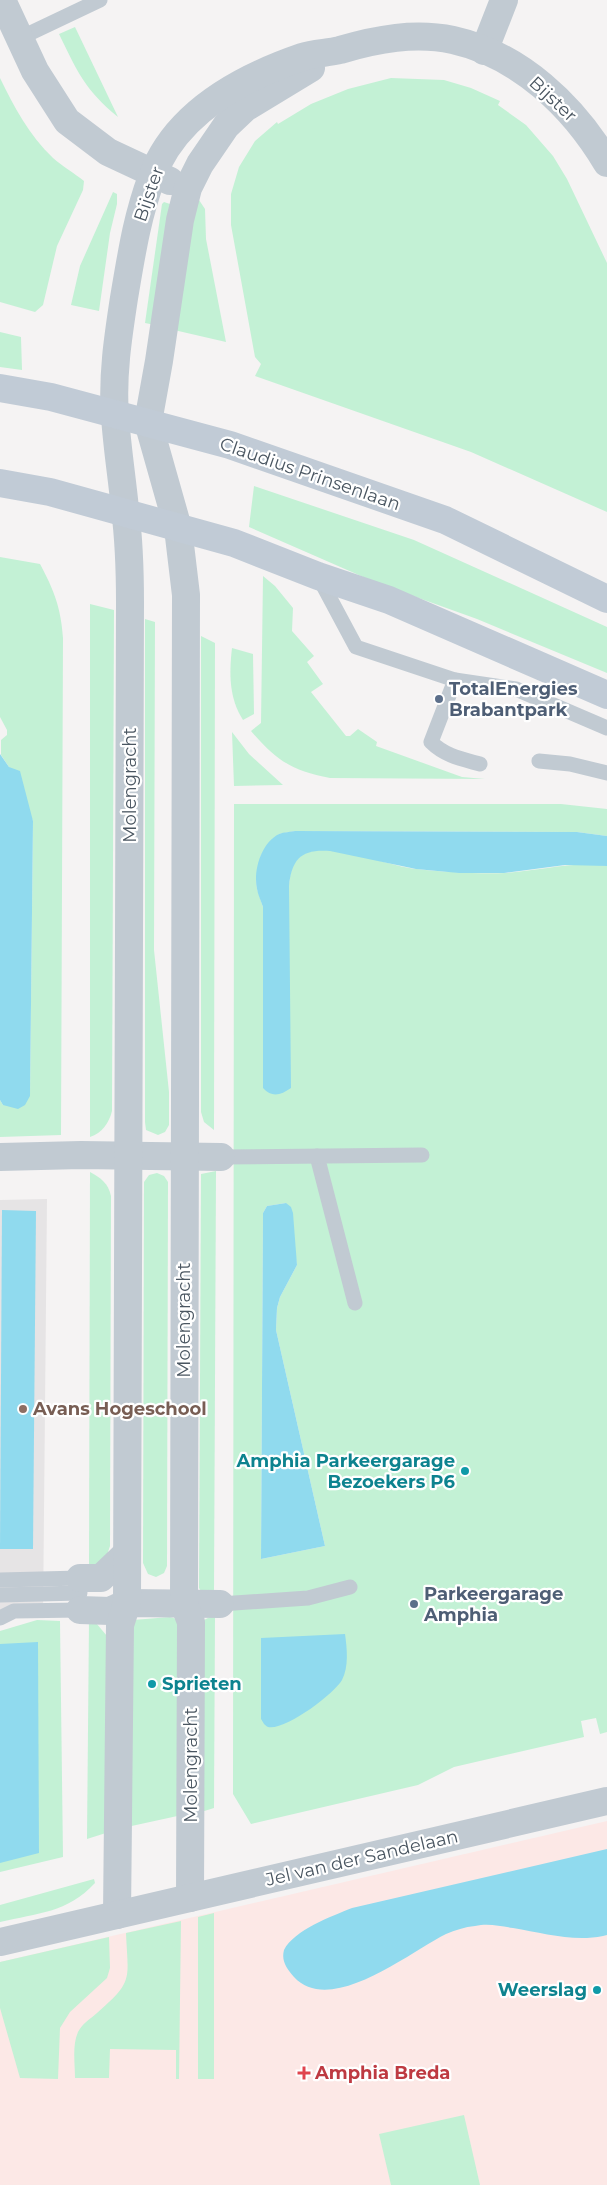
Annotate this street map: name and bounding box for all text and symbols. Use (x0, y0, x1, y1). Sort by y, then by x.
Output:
street label: Bijster (525, 71, 581, 127)
street label: Bijster (129, 163, 169, 225)
street label: Claudius Prinsenlaan (217, 433, 403, 515)
place label: TotalEnergies Brabantpark (449, 678, 578, 721)
marker: TotalEnergies Brabantpark (433, 693, 445, 705)
street label: Molengracht (119, 727, 141, 843)
street label: Molengracht (173, 1262, 195, 1378)
place label: Avans Hogeschool (32, 1398, 207, 1420)
marker: Avans Hogeschool (17, 1403, 29, 1415)
place label: Amphia Parkeergarage Bezoekers P6 (236, 1450, 456, 1493)
marker: Amphia Parkeergarage Bezoekers P6 (459, 1465, 471, 1477)
place label: Parkeergarage Amphia (423, 1583, 563, 1626)
marker: Parkeergarage Amphia (408, 1598, 420, 1610)
place label: Sprieten (162, 1673, 242, 1695)
marker: Sprieten (146, 1678, 158, 1690)
street label: Molengracht (180, 1707, 202, 1823)
street label: Jel van der Sandelaan (263, 1825, 460, 1891)
place label: Weerslag (498, 1979, 587, 2001)
marker: Weerslag (591, 1984, 603, 1996)
place label: Amphia Breda (314, 2062, 450, 2084)
marker: Amphia Breda (297, 2066, 311, 2080)

